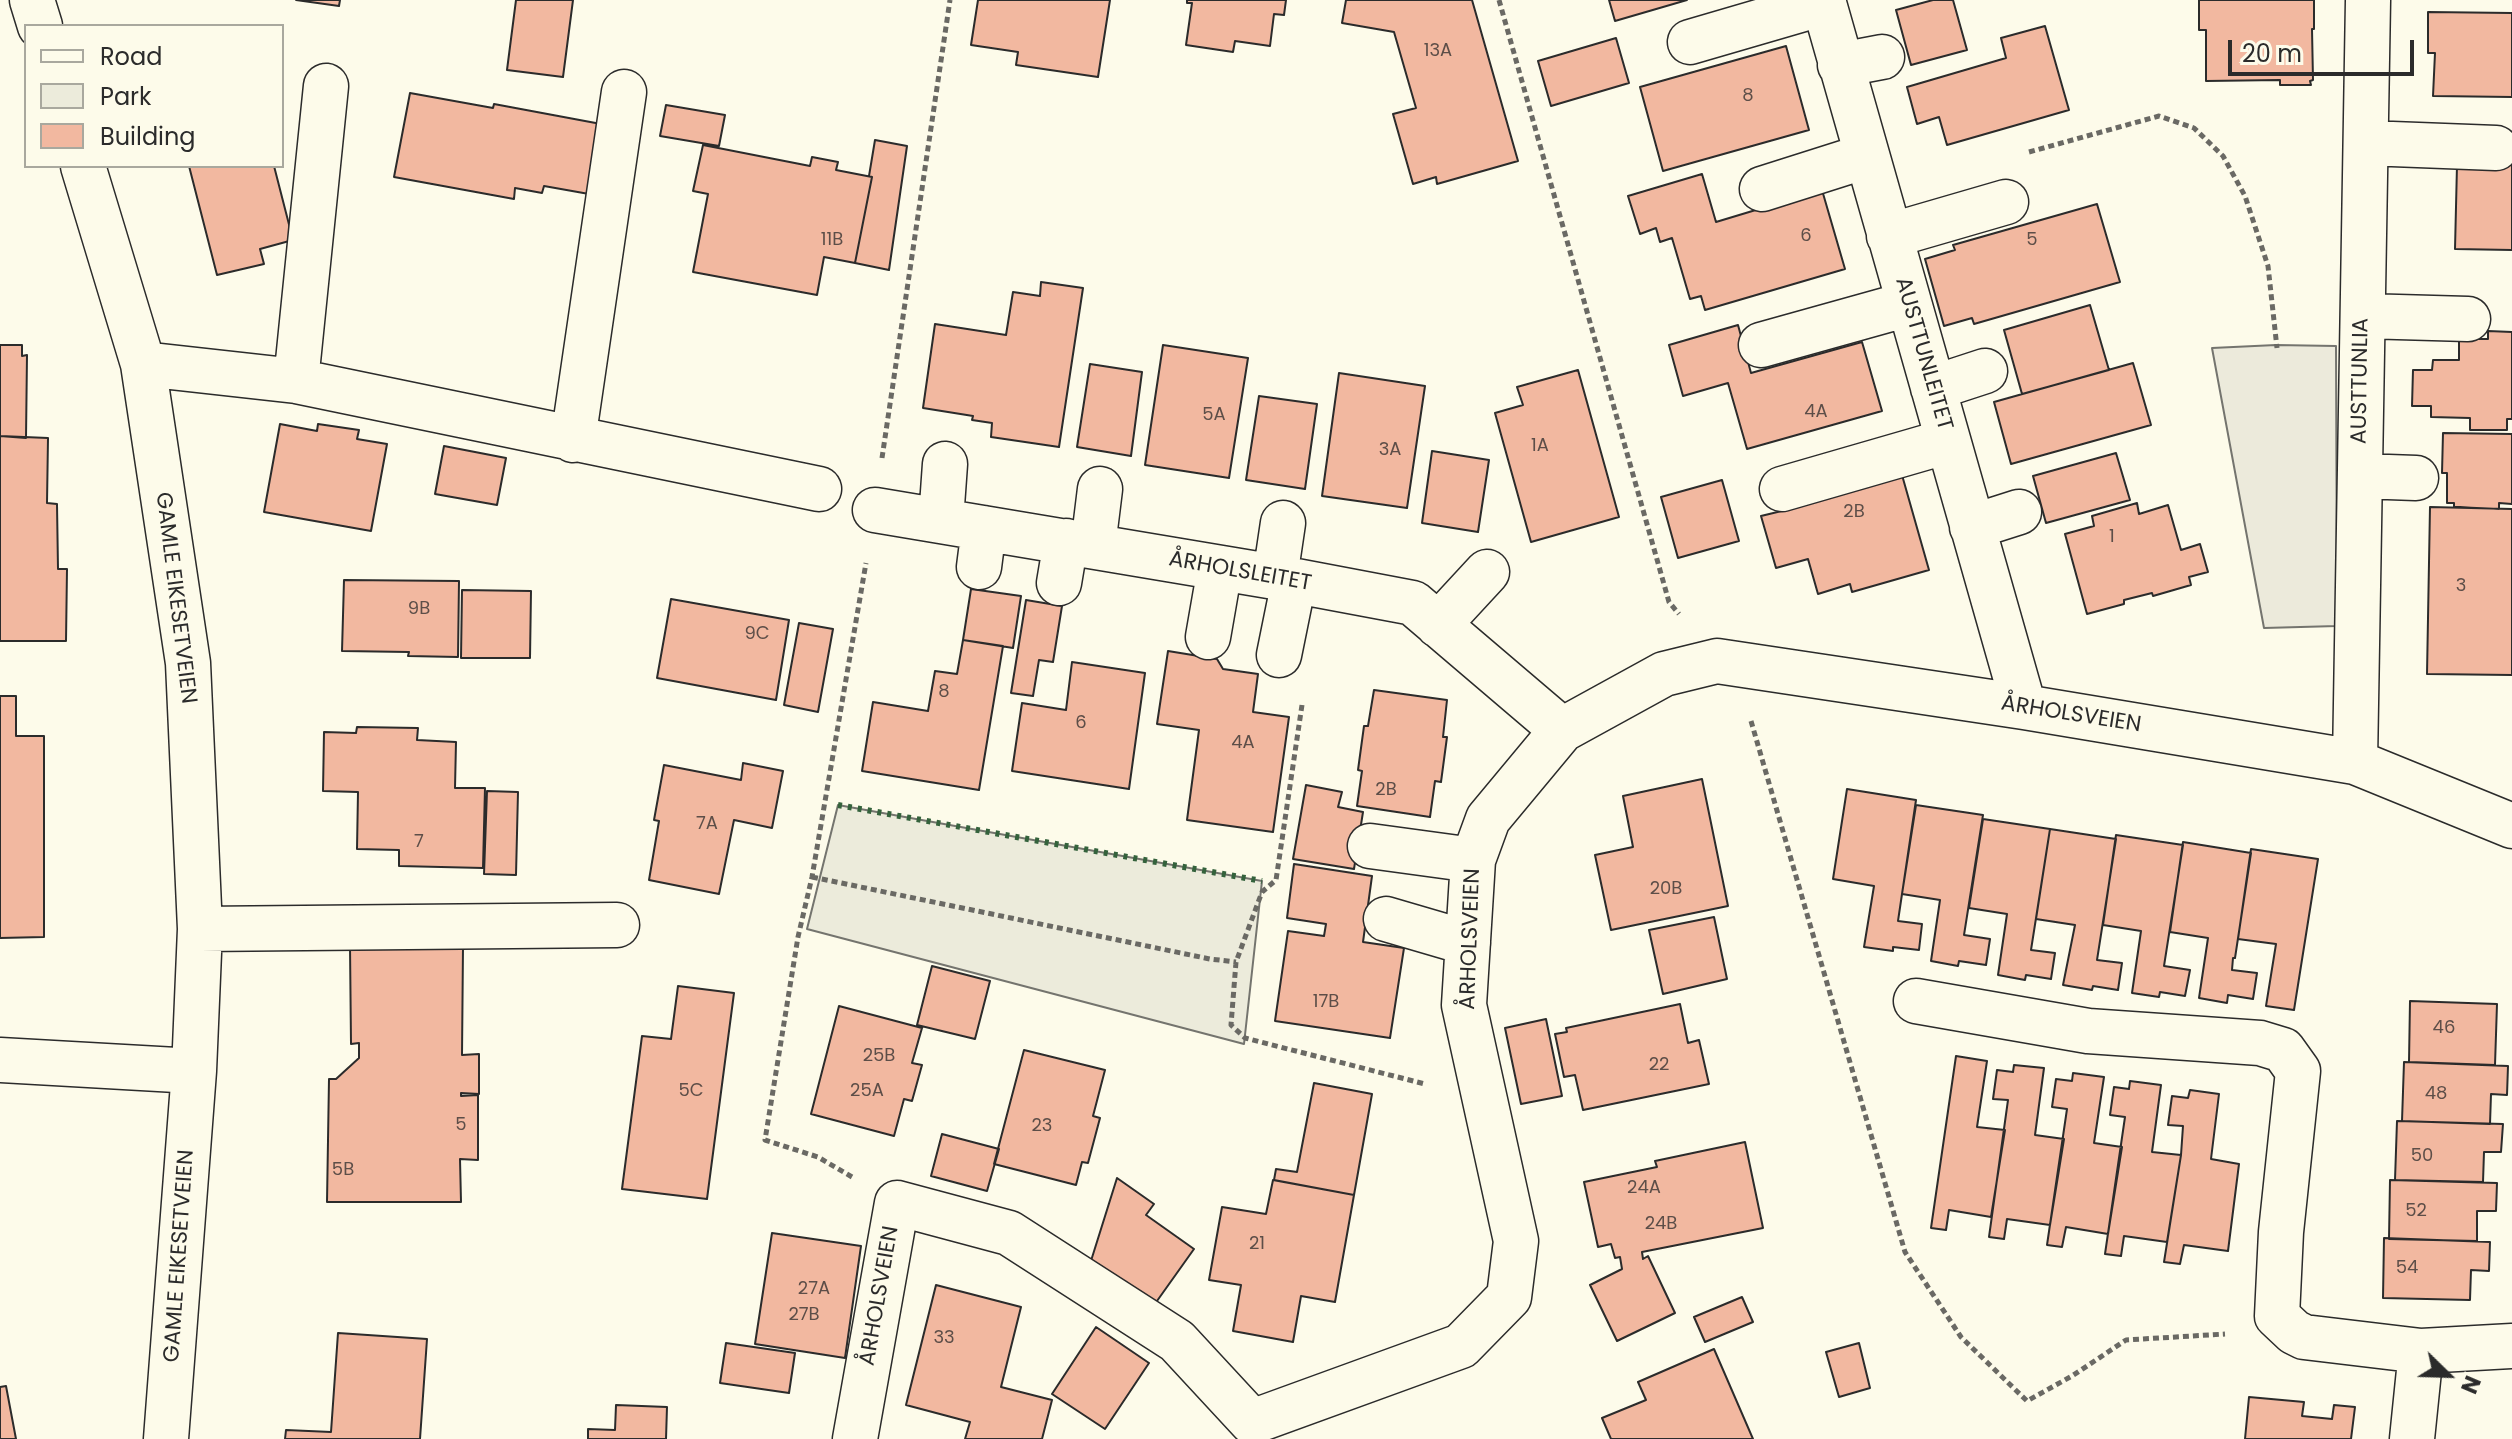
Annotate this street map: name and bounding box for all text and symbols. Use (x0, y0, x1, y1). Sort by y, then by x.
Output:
legend (24, 24, 284, 168)
scale bar (2232, 24, 2418, 74)
text: 20 m (2242, 37, 2302, 70)
text: Road (100, 40, 162, 73)
house number: 13A (1424, 40, 1452, 62)
text: Park (100, 80, 151, 113)
house number: 8 (1742, 85, 1754, 107)
text: Building (100, 120, 196, 153)
house number: 6 (1800, 225, 1812, 247)
house number: 11B (821, 229, 843, 251)
house number: 5 (2026, 229, 2038, 251)
street label: AUSTTUNLEITET (1889, 274, 1957, 434)
street label: AUSTTUNLIA (2347, 318, 2375, 444)
house number: 4A (1804, 401, 1828, 423)
house number: 5A (1202, 404, 1226, 426)
house number: 1A (1531, 435, 1549, 457)
house number: 3A (1379, 439, 1401, 461)
street label: GAMLE EIKESETVEIEN (149, 491, 201, 705)
house number: 2B (1843, 501, 1865, 523)
house number: 1 (2109, 526, 2115, 548)
street label: ÅRHOLSLEITET (1167, 546, 1313, 598)
house number: 3 (2456, 575, 2466, 597)
house number: 9B (408, 598, 430, 620)
house number: 9C (744, 623, 770, 645)
house number: 8 (938, 681, 950, 703)
street label: ÅRHOLSVEIEN (1999, 691, 2143, 739)
house number: 6 (1075, 712, 1087, 734)
house number: 4A (1231, 732, 1255, 754)
house number: 2B (1375, 779, 1397, 801)
house number: 7A (696, 813, 718, 835)
house number: 7 (414, 831, 424, 853)
street label: ÅRHOLSVEIEN (1455, 868, 1487, 1010)
house number: 20B (1650, 878, 1682, 900)
house number: 17B (1313, 991, 1339, 1013)
house number: 46 (2433, 1017, 2455, 1039)
house number: 25B (863, 1045, 895, 1067)
house number: 22 (1649, 1054, 1669, 1076)
house number: 5C (678, 1080, 704, 1102)
house number: 25A (850, 1080, 884, 1102)
house number: 48 (2425, 1083, 2447, 1105)
house number: 5 (455, 1114, 467, 1136)
house number: 23 (1032, 1115, 1052, 1137)
house number: 50 (2411, 1145, 2433, 1167)
street label: GAMLE EIKESETVEIEN (159, 1149, 201, 1363)
house number: 5B (332, 1159, 354, 1181)
house number: 24A (1627, 1177, 1661, 1199)
house number: 52 (2405, 1200, 2427, 1222)
house number: 24B (1645, 1213, 1677, 1235)
street label: ÅRHOLSVEIEN (855, 1224, 905, 1368)
house number: 21 (1249, 1233, 1265, 1255)
house number: 54 (2396, 1257, 2418, 1279)
house number: 27A (798, 1278, 830, 1300)
house number: 27B (788, 1304, 820, 1326)
house number: 33 (933, 1327, 955, 1349)
north arrow (2408, 1335, 2488, 1415)
text: N (2453, 1371, 2488, 1398)

